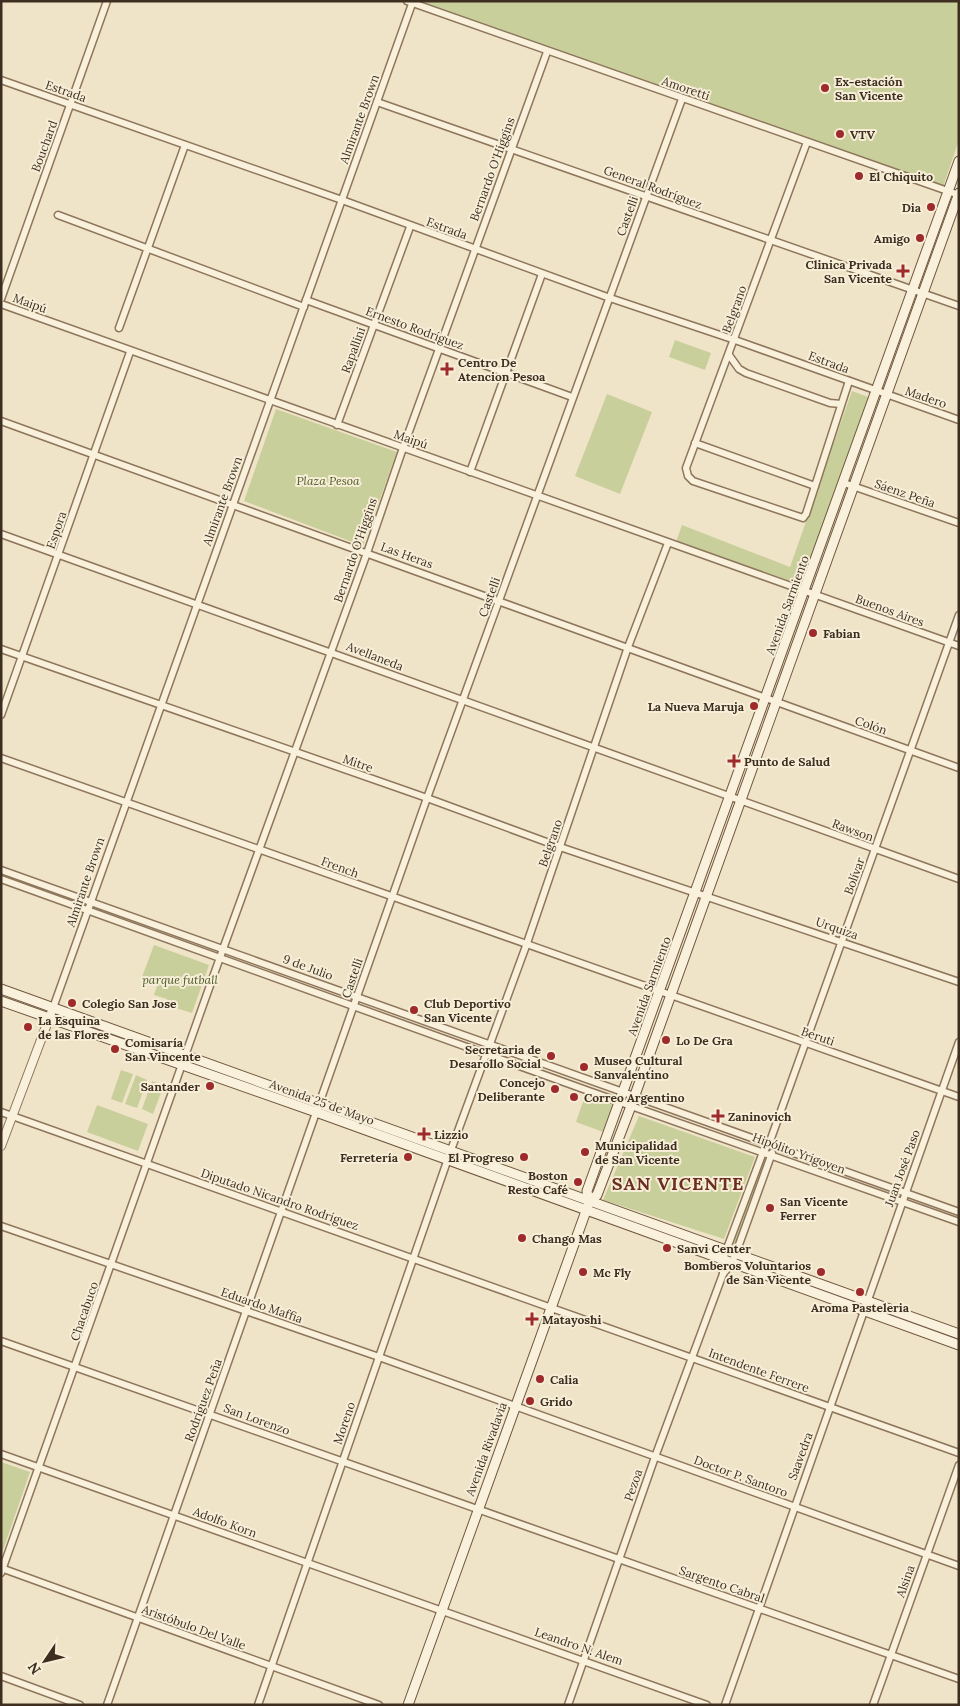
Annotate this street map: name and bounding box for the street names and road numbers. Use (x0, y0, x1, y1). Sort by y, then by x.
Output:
street label: Almirante Brown (336, 72, 382, 167)
street label: Amoretti (659, 73, 712, 103)
street label: Estrada (44, 77, 88, 105)
street label: Bernardo O'Higgins (466, 115, 518, 223)
street label: Bouchard (28, 118, 60, 174)
street label: General Rodríguez (602, 162, 704, 212)
street label: Castelli (613, 194, 641, 238)
street label: Estrada (425, 214, 469, 242)
street label: Belgrano (718, 283, 750, 335)
street label: Maipú (11, 290, 49, 316)
street label: Ernesto Rodríguez (364, 303, 466, 353)
street label: Rapallini (338, 325, 368, 375)
street label: Estrada (807, 348, 851, 376)
street label: Madero (903, 383, 949, 411)
street label: Maipú (392, 426, 430, 452)
street label: Almirante Brown (199, 454, 245, 549)
street label: Sáenz Peña (873, 476, 937, 510)
street label: Bernardo O'Higgins (330, 495, 380, 604)
street label: Espora (43, 509, 69, 551)
street label: Las Heras (379, 539, 436, 572)
street label: Avenida Sarmiento (762, 553, 812, 658)
street label: Castelli (475, 575, 503, 619)
street label: Buenos Aires (854, 591, 927, 630)
street label: Avellaneda (344, 638, 406, 674)
street label: Colón (853, 713, 889, 737)
street label: Mitre (341, 751, 375, 775)
street label: Rawson (830, 816, 876, 844)
street label: Belgrano (535, 817, 565, 869)
street label: Almirante Brown (62, 835, 107, 930)
street label: French (319, 853, 361, 881)
street label: Bolívar (840, 855, 868, 897)
street label: Urquiza (814, 914, 860, 942)
street label: Avenida Sarmiento (624, 934, 674, 1039)
street label: 9 de Julio (281, 951, 335, 983)
street label: Castelli (338, 956, 366, 1000)
street label: Beruti (799, 1023, 837, 1049)
street label: Avenida 25 de Mayo (267, 1076, 376, 1128)
street label: Juan José Paso (881, 1127, 923, 1210)
street label: Hipólito Yrigoyen (751, 1129, 847, 1177)
street label: Diputado Nicandro Rodríguez (199, 1165, 361, 1233)
street label: Chacabuco (67, 1279, 101, 1343)
street label: Eduardo Maffia (219, 1284, 305, 1326)
street label: Intendente Ferrere (707, 1345, 812, 1395)
street label: Rodríguez Peña (181, 1357, 225, 1443)
street label: San Lorenzo (222, 1400, 292, 1438)
street label: Moreno (330, 1400, 358, 1446)
street label: Avenida Rivadavia (462, 1400, 510, 1499)
street label: Saavedra (784, 1430, 816, 1482)
street label: Doctor P. Santoro (692, 1452, 790, 1500)
street label: Pezoa (621, 1467, 645, 1503)
street label: Adolfo Korn (190, 1503, 259, 1540)
street label: Sargento Cabral (677, 1562, 767, 1606)
street label: Alsina (892, 1563, 917, 1600)
street label: Aristóbulo Del Valle (139, 1601, 248, 1653)
street label: Leandro N. Alem (533, 1624, 625, 1668)

